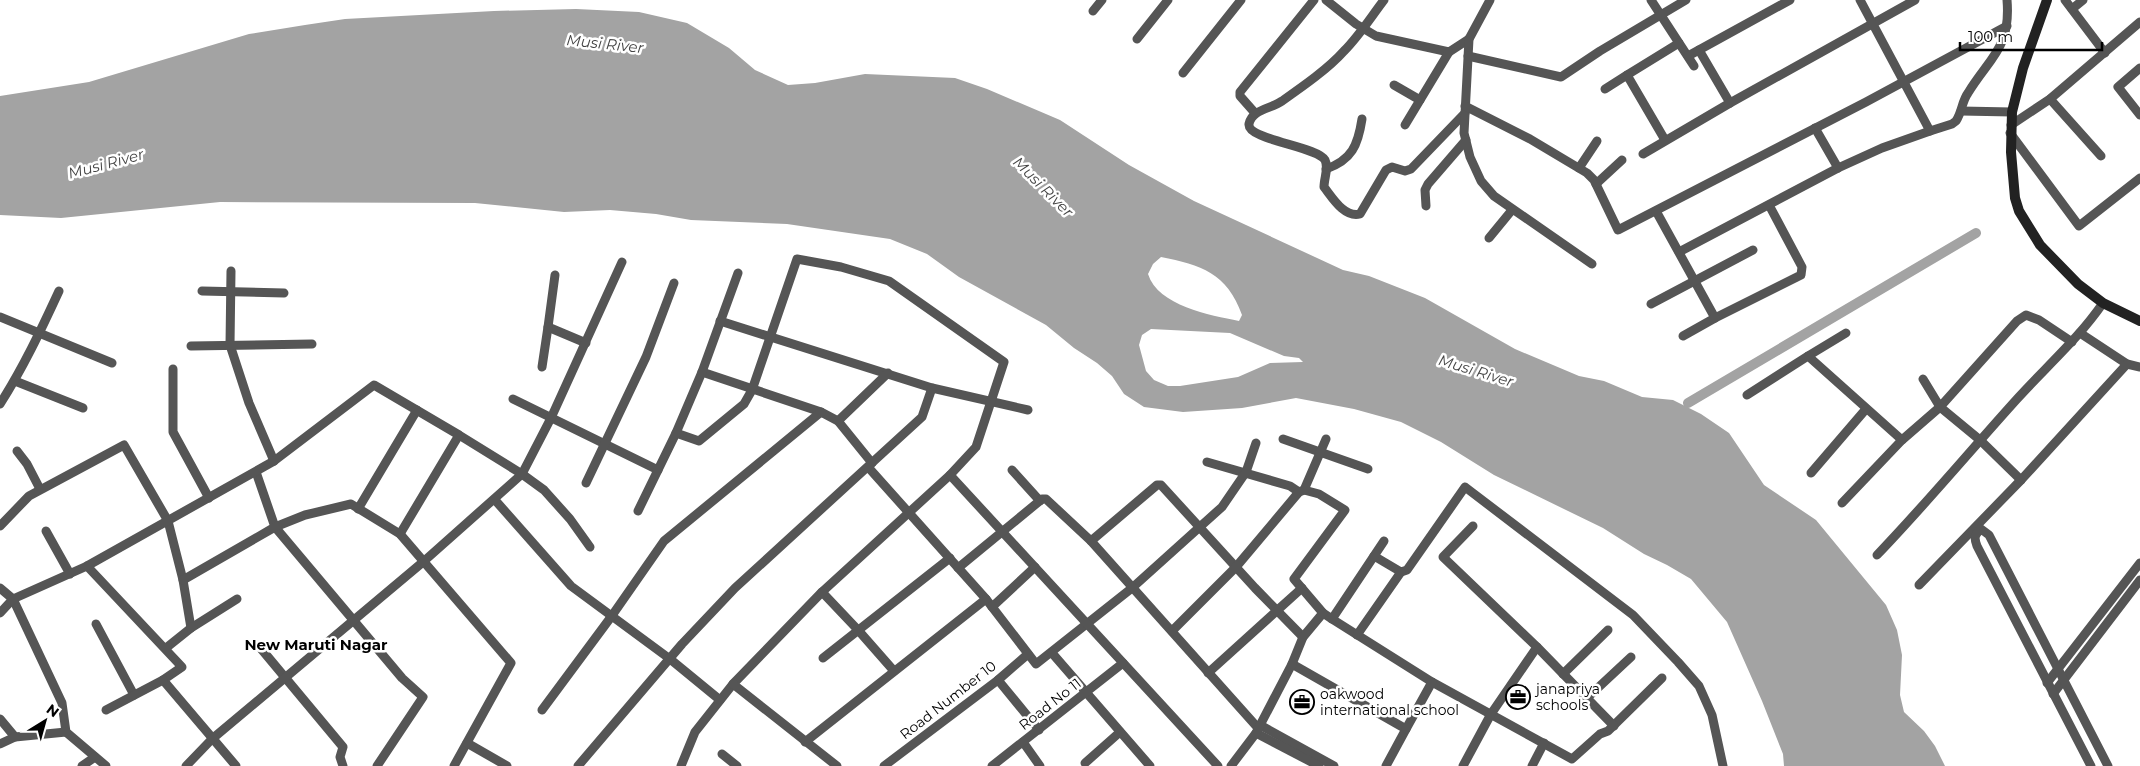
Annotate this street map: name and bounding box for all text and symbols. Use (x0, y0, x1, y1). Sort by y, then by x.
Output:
scale bar (1960, 20, 2102, 52)
text: 100 m (1968, 27, 2013, 46)
water label: Musi River (565, 30, 646, 57)
water label: Musi River (66, 144, 147, 183)
water label: Musi River (1009, 153, 1078, 221)
water label: Musi River (1436, 350, 1517, 391)
district label: New Maruti Nagar (244, 635, 388, 654)
street label: Road Number 10 (896, 657, 1000, 743)
street label: Road No 11 (1015, 674, 1085, 734)
place label: janapriya schools (1534, 680, 1600, 714)
office icon: janapriya schools (1505, 684, 1531, 710)
place label: oakwood international school (1320, 685, 1459, 719)
office icon: oakwood international school (1289, 689, 1315, 715)
north arrow (20, 696, 70, 746)
text: N (43, 700, 63, 721)

